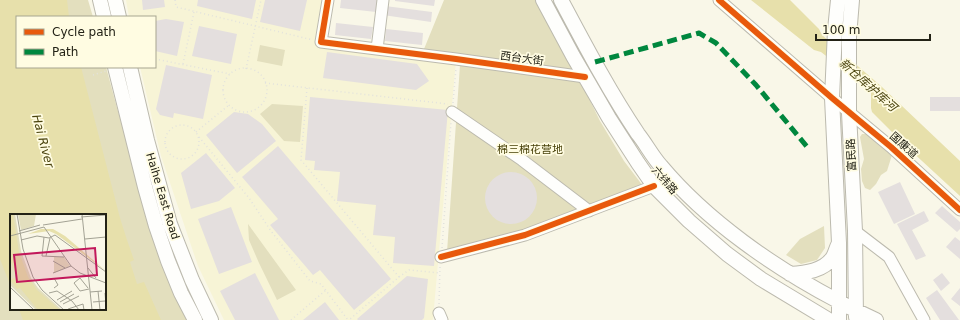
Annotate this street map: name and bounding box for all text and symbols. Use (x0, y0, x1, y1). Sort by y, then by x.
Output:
legend (16, 16, 156, 68)
scale bar (816, 16, 930, 42)
text: 100 m (822, 23, 860, 37)
text: Cycle path (52, 25, 116, 39)
text: Path (52, 45, 78, 59)
street label: 西台大街 (499, 49, 545, 68)
water label: 新仓库护库河 (837, 56, 901, 116)
water label: Hai River (29, 113, 57, 170)
street label: 国康道 (887, 130, 920, 161)
street label: 富民路 (844, 138, 859, 172)
park label: 棉三棉花营地 (497, 143, 563, 156)
street label: Haihe East Road (143, 151, 182, 241)
street label: 六纬路 (649, 164, 680, 197)
inset map (10, 214, 106, 310)

